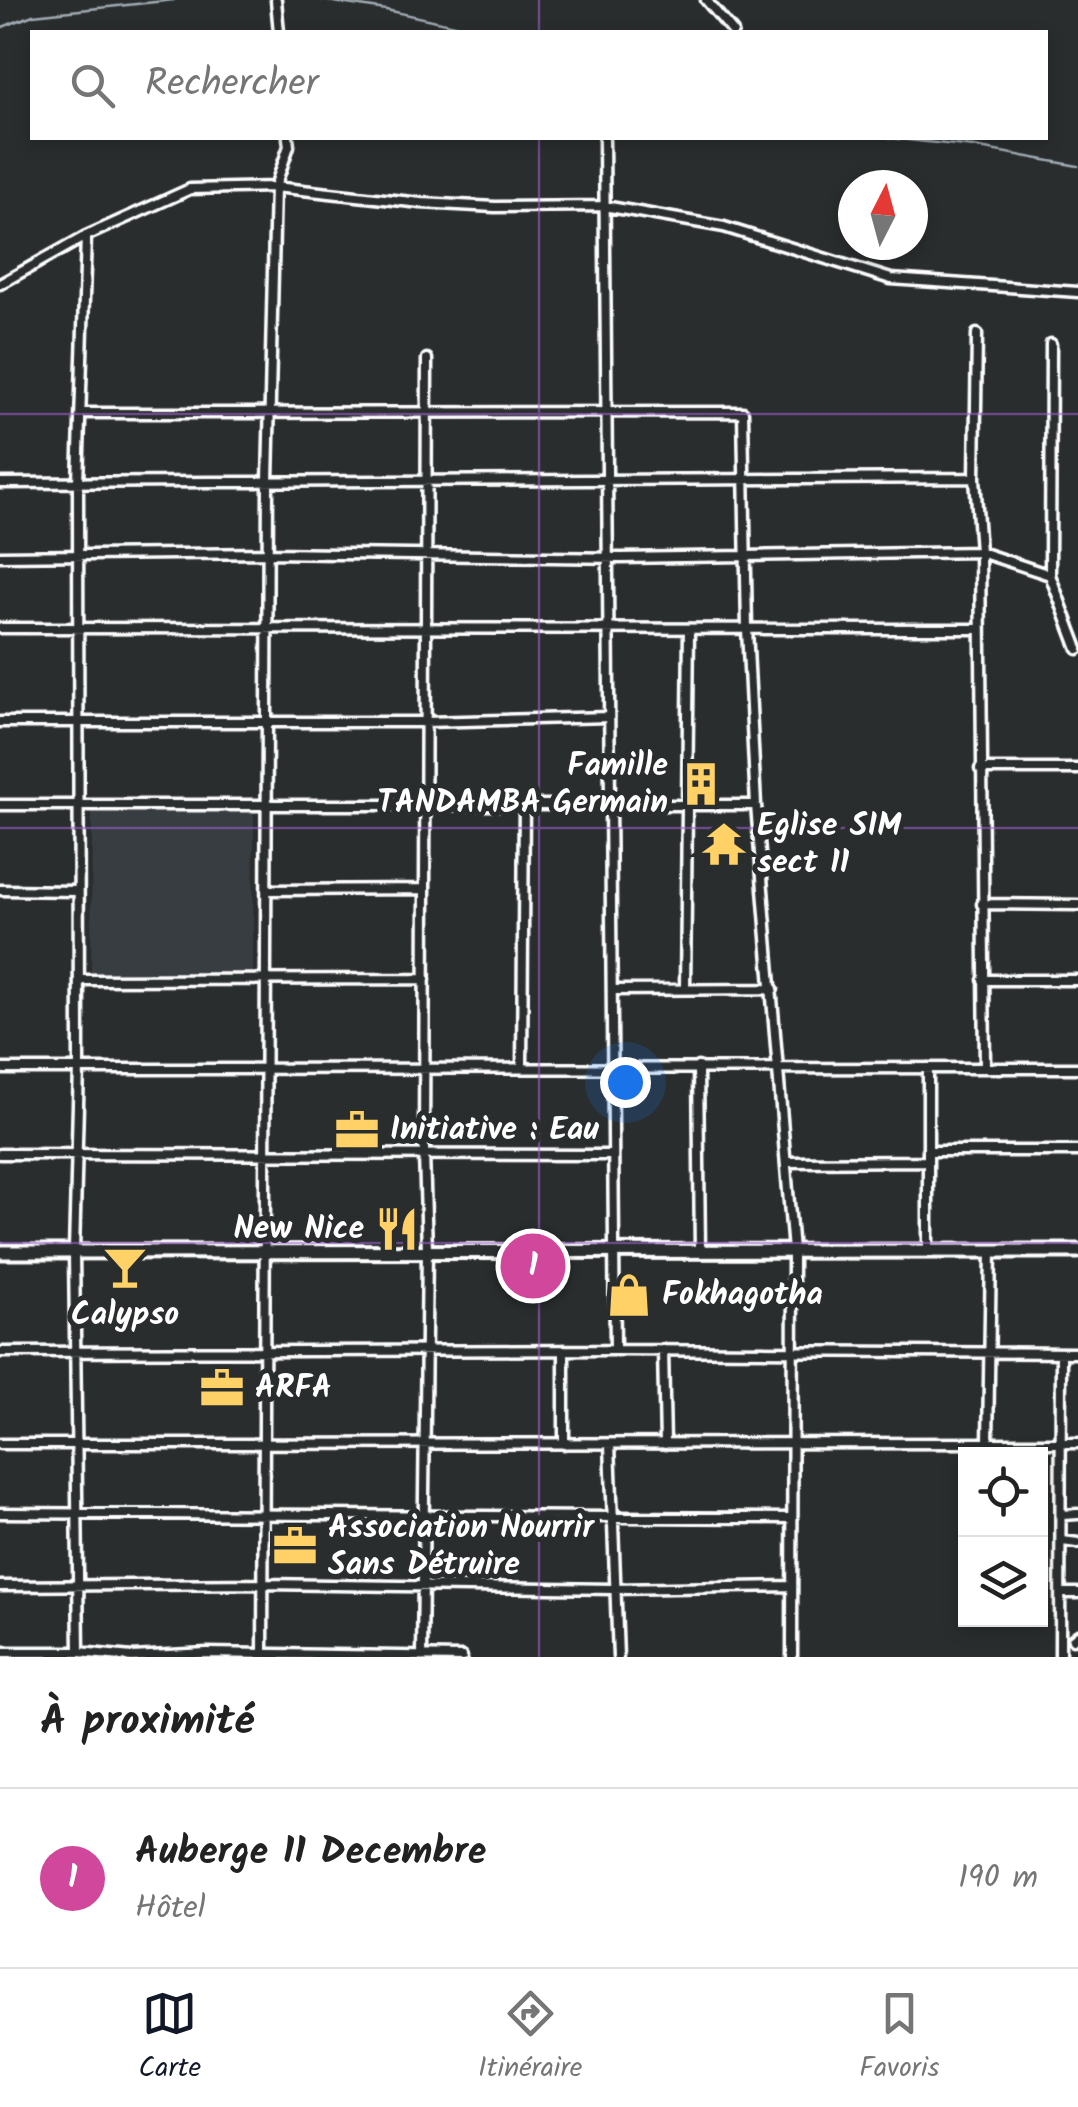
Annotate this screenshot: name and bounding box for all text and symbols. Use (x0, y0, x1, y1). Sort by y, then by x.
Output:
search box (30, 30, 1048, 140)
text: Rechercher (145, 55, 318, 115)
icon: search (65, 58, 120, 113)
north arrow (838, 170, 928, 260)
place label: Famille TANDAMBA Germain (377, 741, 668, 829)
building icon: Famille TANDAMBA Germain (677, 760, 725, 808)
place label: Eglise SIM sect 11 (757, 801, 902, 889)
temple icon: Eglise SIM sect 11 (700, 820, 748, 868)
your location (600, 1057, 651, 1108)
place label: Initiative : Eau (390, 1105, 599, 1156)
office icon: Initiative : Eau (333, 1106, 381, 1154)
place label: New Nice (233, 1204, 364, 1255)
restaurant icon: New Nice (373, 1205, 421, 1253)
pin: 1 (500, 1228, 566, 1304)
bar icon: Calypso (101, 1243, 149, 1291)
place label: Fokhagotha (662, 1270, 823, 1321)
shop icon: Fokhagotha (605, 1271, 653, 1319)
place label: Calypso (71, 1290, 179, 1341)
place label: ARFA (255, 1363, 332, 1414)
office icon: ARFA (198, 1364, 246, 1412)
map controls (958, 1447, 1048, 1627)
button: locate (958, 1447, 1048, 1537)
place label: Association Nourrir Sans Détruire (328, 1503, 595, 1591)
office icon: Association Nourrir Sans Détruire (271, 1522, 319, 1570)
button: layers (958, 1537, 1048, 1627)
text: À proximité (40, 1689, 254, 1756)
text: Auberge 11 Decembre (135, 1823, 486, 1883)
text: 1 (68, 1853, 77, 1904)
text: 190 m (958, 1853, 1038, 1904)
text: Hôtel (135, 1883, 206, 1934)
tab: Carte (138, 1986, 201, 2091)
tab: Itinéraire (478, 1986, 582, 2091)
tab: Favoris (859, 1986, 939, 2091)

